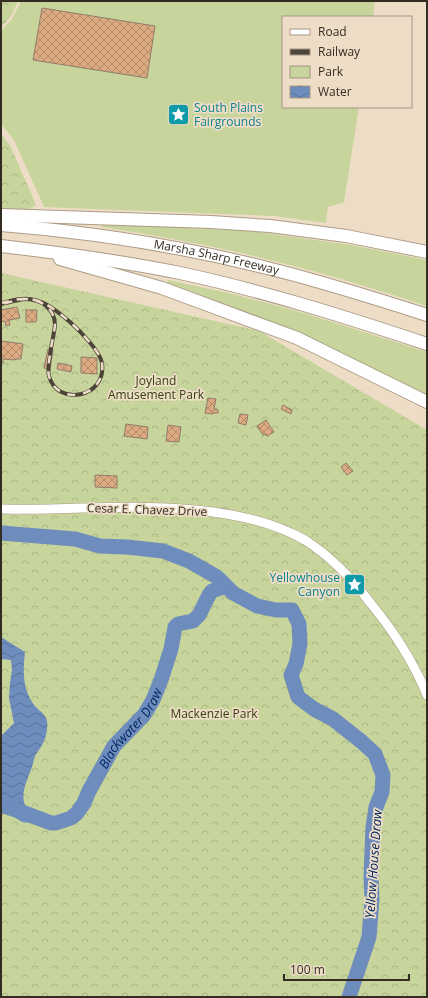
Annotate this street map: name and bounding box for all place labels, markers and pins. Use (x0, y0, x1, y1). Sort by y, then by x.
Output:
place label: South Plains Fairgrounds (194, 99, 263, 130)
place icon: South Plains Fairgrounds (166, 102, 192, 128)
place label: Yellowhouse Canyon (270, 569, 340, 600)
place icon: Yellowhouse Canyon (342, 572, 368, 598)

